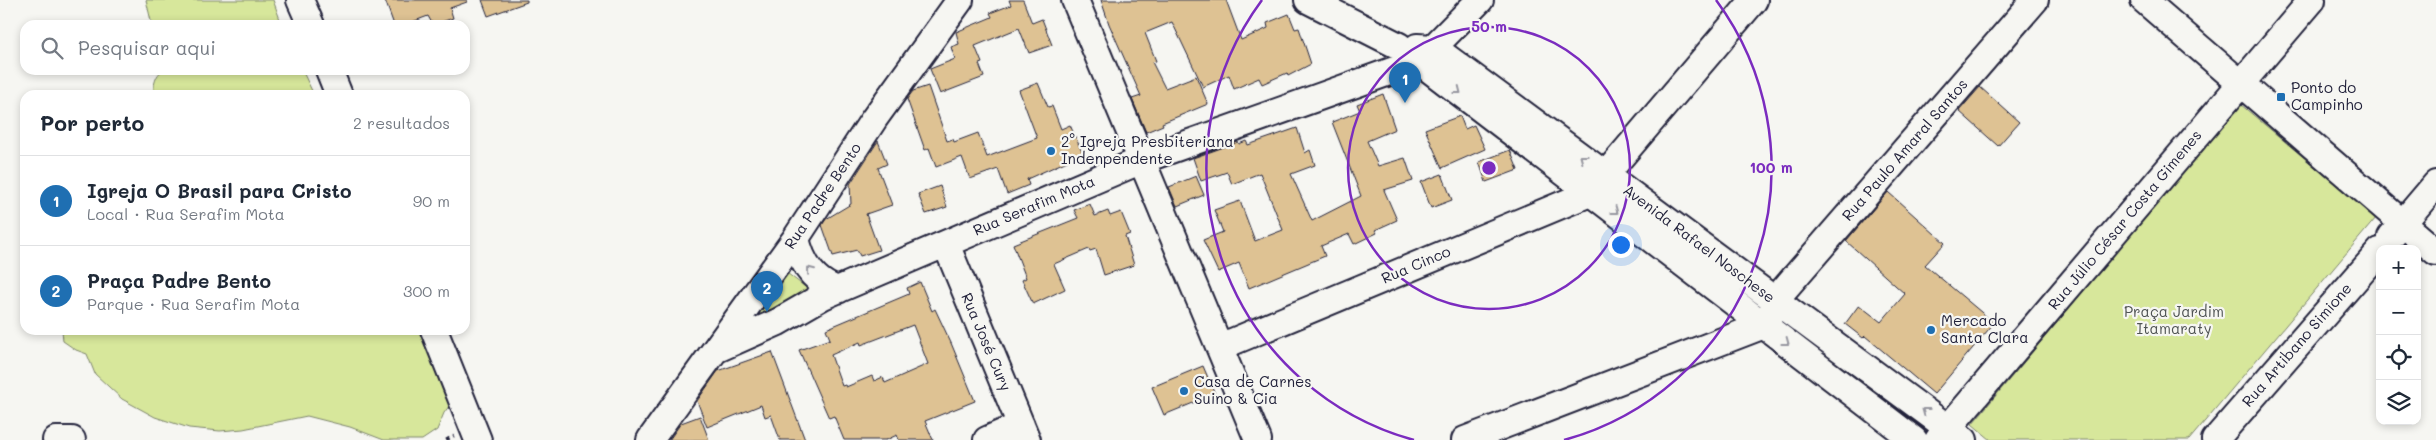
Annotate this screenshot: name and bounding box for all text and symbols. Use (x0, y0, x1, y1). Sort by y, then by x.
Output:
text: 50 m (1471, 16, 1507, 36)
search box (20, 20, 470, 75)
icon: search (38, 34, 66, 62)
text: Pesquisar aqui (78, 35, 216, 60)
pin: 1 (1389, 62, 1421, 103)
street label: Rua Paulo Amaral Santos (1837, 74, 1972, 225)
place label: Ponto do Campinho (2291, 77, 2363, 114)
one-way arrow (1452, 85, 1462, 94)
marker: Ponto do Campinho (2275, 91, 2287, 103)
text: Por perto (40, 109, 144, 136)
text: 2 resultados (353, 112, 450, 133)
street label: Rua Júlio César Costa Gimenes (2043, 125, 2206, 314)
place label: 2° Igreja Presbiteriana Indenpendente (1061, 131, 1234, 168)
street label: Rua Padre Bento (779, 138, 865, 252)
marker: 2° Igreja Presbiteriana Indenpendente (1045, 145, 1057, 157)
one-way arrow (1579, 155, 1589, 164)
text: 100 m (1749, 157, 1793, 177)
centre of rings (1480, 159, 1498, 177)
street label: Rua Serafim Mota (970, 170, 1098, 240)
text: Igreja O Brasil para Cristo (87, 178, 351, 203)
street label: Avenida Rafael Noschese (1620, 180, 1780, 307)
text: 1 (52, 190, 60, 211)
text: 90 m (413, 190, 450, 211)
text: Local · Rua Serafim Mota (87, 203, 285, 224)
one-way arrow (1609, 206, 1618, 214)
your location (1608, 232, 1634, 258)
street label: Rua Cinco (1378, 241, 1453, 288)
map controls (2376, 245, 2421, 425)
button: + (2376, 245, 2421, 290)
one-way arrow (807, 267, 815, 276)
text: Praça Padre Bento (87, 268, 271, 293)
pin: 2 (751, 271, 783, 312)
street label: Rua Artibano Simione (2237, 278, 2356, 411)
text: 2 (52, 280, 60, 301)
text: 300 m (403, 280, 450, 301)
street label: Rua José Cury (957, 289, 1017, 394)
button: − (2376, 290, 2421, 335)
text: Parque · Rua Serafim Mota (87, 293, 300, 314)
park label: Praça Jardim Itamaraty (2124, 301, 2224, 338)
place label: Mercado Santa Clara (1941, 310, 2029, 347)
marker: Mercado Santa Clara (1925, 324, 1937, 336)
button: locate (2376, 335, 2421, 380)
one-way arrow (1780, 336, 1789, 344)
place label: Casa de Carnes Suino & Cia (1194, 371, 1312, 408)
button: layers (2376, 380, 2421, 425)
marker: Casa de Carnes Suino & Cia (1178, 385, 1190, 397)
one-way arrow (1921, 408, 1931, 417)

